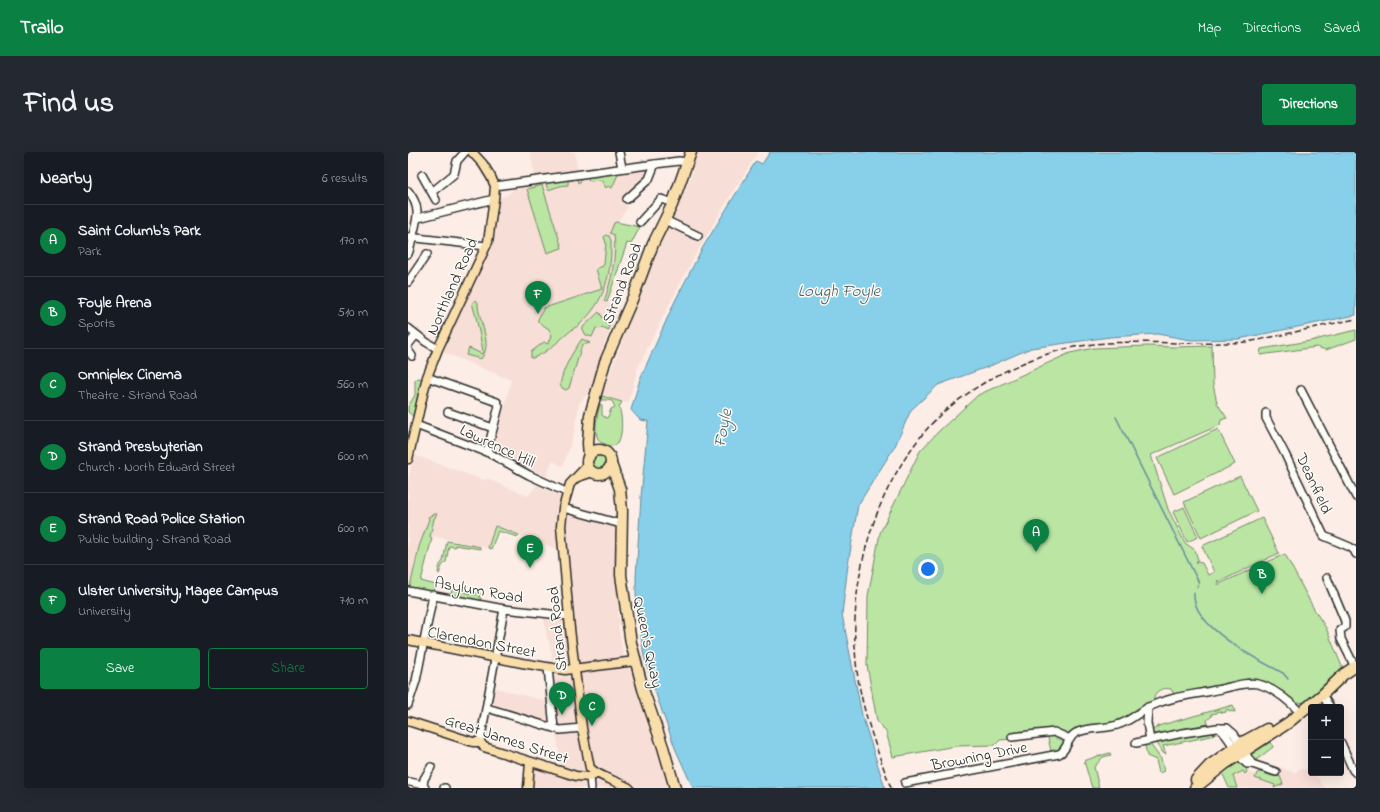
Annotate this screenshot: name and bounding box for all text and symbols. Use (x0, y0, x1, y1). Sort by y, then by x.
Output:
text: Trailo (20, 15, 64, 42)
text: Map (1198, 18, 1221, 39)
text: Directions (1243, 18, 1301, 39)
text: Saved (1323, 18, 1360, 39)
text: Find us (24, 84, 114, 125)
button: Directions (1262, 84, 1356, 125)
text: Nearby (40, 166, 92, 191)
text: 6 results (322, 169, 368, 188)
text: Saint Columb's Park (78, 220, 201, 242)
text: A (49, 231, 57, 250)
text: 170 m (340, 231, 368, 250)
street label: Northland Road (421, 234, 485, 339)
street label: Strand Road (596, 240, 649, 328)
text: Park (78, 242, 102, 261)
water label: Lough Foyle (798, 279, 882, 305)
pin: F (525, 281, 551, 314)
text: Foyle Arena (78, 292, 152, 314)
text: B (49, 303, 57, 322)
text: 510 m (337, 303, 368, 322)
text: Sports (78, 314, 115, 333)
text: Omniplex Cinema (78, 364, 182, 386)
text: C (49, 375, 57, 394)
text: 560 m (336, 375, 368, 394)
text: Theatre · Strand Road (78, 386, 197, 405)
water label: Foyle (708, 406, 741, 450)
street label: Lawrence Hill (455, 419, 539, 475)
text: Strand Presbyterian (78, 436, 203, 458)
text: D (48, 447, 58, 466)
text: 600 m (338, 447, 368, 466)
street label: Deanfield (1288, 449, 1338, 518)
text: Church · North Edward Street (78, 458, 235, 477)
text: Strand Road Police Station (78, 508, 245, 530)
text: E (49, 519, 57, 538)
text: 600 m (338, 519, 368, 538)
pin: A (1023, 519, 1049, 552)
text: Public building · Strand Road (78, 530, 231, 549)
pin: E (517, 535, 543, 568)
your location (918, 559, 938, 579)
pin: B (1249, 561, 1275, 594)
street label: Asylum Road (432, 571, 525, 611)
text: Ulster University, Magee Campus (78, 580, 278, 602)
street label: Strand Road (542, 585, 574, 672)
text: F (49, 591, 57, 610)
text: 710 m (340, 591, 368, 610)
street label: Queen's Quay (626, 595, 668, 690)
text: University (78, 602, 131, 621)
street label: Clarendon Street (426, 621, 538, 665)
button: Save (40, 648, 200, 689)
button: Share (208, 648, 368, 689)
pin: D (549, 682, 575, 715)
pin: C (579, 693, 605, 726)
map controls (1308, 704, 1344, 776)
button: + (1308, 704, 1344, 740)
street label: Great James Street (441, 709, 572, 771)
street label: Browning Drive (928, 736, 1030, 778)
button: − (1308, 740, 1344, 776)

